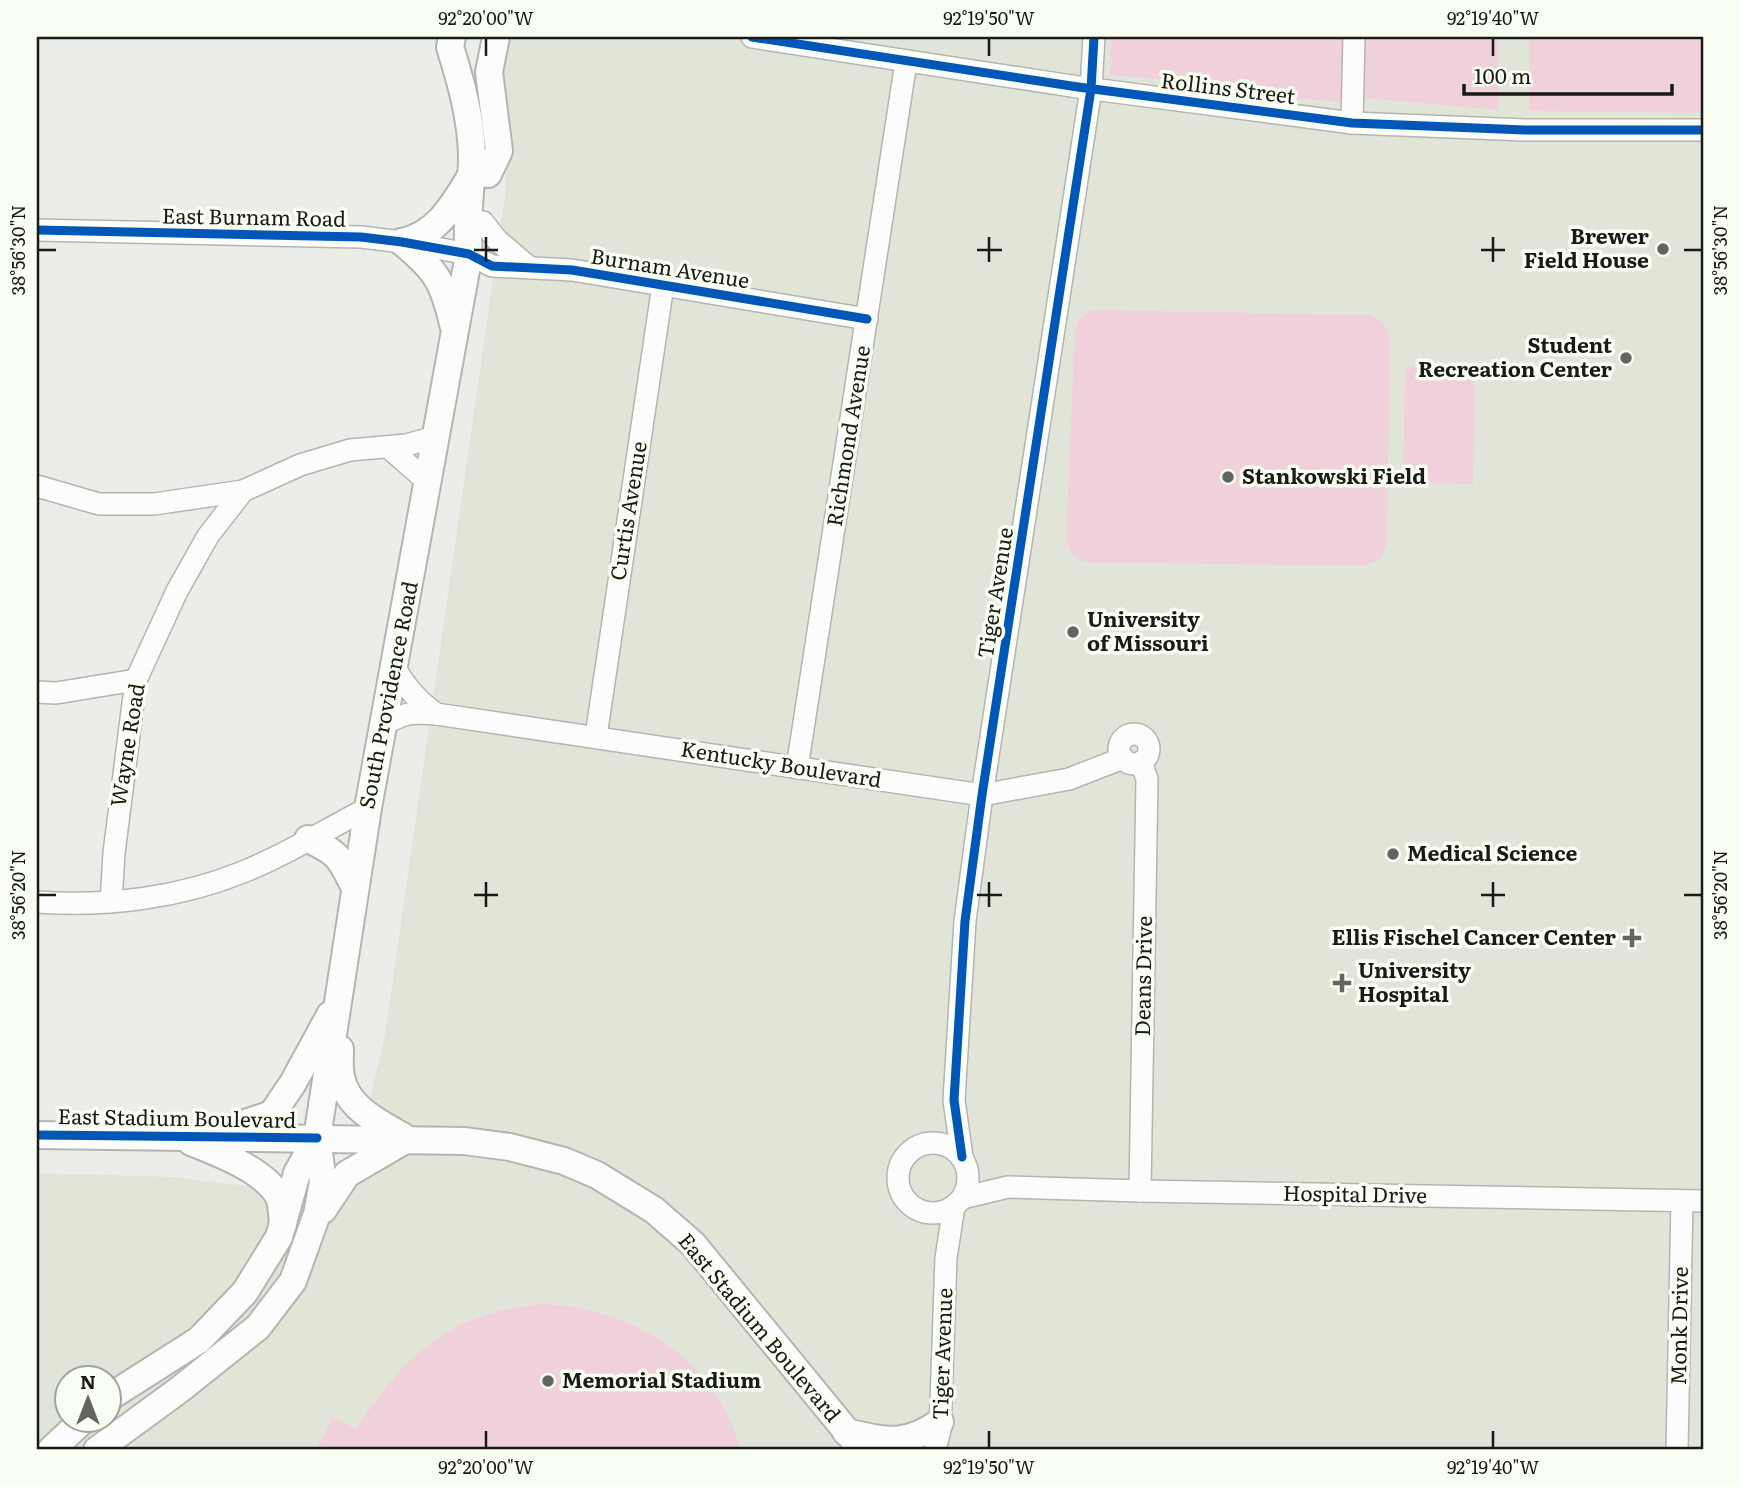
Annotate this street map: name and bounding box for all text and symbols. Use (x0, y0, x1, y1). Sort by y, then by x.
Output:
text: 92°20'00"W (438, 4, 534, 31)
text: 92°19'50"W (943, 4, 1035, 31)
text: 92°19'40"W (1447, 4, 1539, 31)
scale bar (1464, 52, 1672, 96)
text: 100 m (1474, 59, 1531, 90)
street label: Rollins Street (1159, 63, 1298, 110)
street label: East Burnam Road (162, 198, 346, 233)
text: 38°56'30"N (4, 205, 31, 295)
text: 38°56'30"N (1706, 205, 1733, 295)
place label: Brewer Field House (1524, 219, 1650, 274)
street label: Burnam Avenue (589, 239, 752, 294)
marker: Brewer Field House (1655, 241, 1671, 257)
place label: Student Recreation Center (1418, 328, 1613, 383)
street label: Richmond Avenue (817, 343, 876, 528)
marker: Student Recreation Center (1618, 350, 1634, 366)
street label: Curtis Avenue (600, 439, 653, 582)
place label: Stankowski Field (1242, 459, 1426, 490)
marker: Stankowski Field (1220, 469, 1236, 485)
street label: Tiger Avenue (968, 525, 1019, 660)
street label: South Providence Road (349, 578, 424, 811)
place label: University of Missouri (1087, 602, 1209, 657)
marker: University of Missouri (1065, 624, 1081, 640)
street label: Wayne Road (100, 680, 151, 809)
street label: Kentucky Boulevard (679, 731, 884, 794)
place label: Medical Science (1407, 836, 1578, 867)
marker: Medical Science (1385, 846, 1401, 862)
text: 38°56'20"N (4, 850, 31, 940)
text: 38°56'20"N (1706, 850, 1733, 940)
street label: Deans Drive (1125, 915, 1158, 1037)
place label: Ellis Fischel Cancer Center (1332, 920, 1617, 951)
marker: Ellis Fischel Cancer Center (1622, 928, 1642, 948)
place label: University Hospital (1358, 953, 1471, 1008)
marker: University Hospital (1332, 973, 1352, 993)
street label: East Stadium Boulevard (57, 1099, 297, 1134)
street label: Hospital Drive (1283, 1176, 1428, 1209)
street label: East Stadium Boulevard (672, 1225, 850, 1428)
street label: Monk Drive (1661, 1266, 1694, 1386)
street label: Tiger Avenue (923, 1287, 958, 1420)
place label: Memorial Stadium (562, 1363, 761, 1394)
north arrow (52, 1364, 122, 1434)
text: N (80, 1367, 96, 1395)
marker: Memorial Stadium (540, 1373, 556, 1389)
text: 92°20'00"W (438, 1453, 534, 1480)
text: 92°19'50"W (943, 1453, 1035, 1480)
text: 92°19'40"W (1447, 1453, 1539, 1480)

